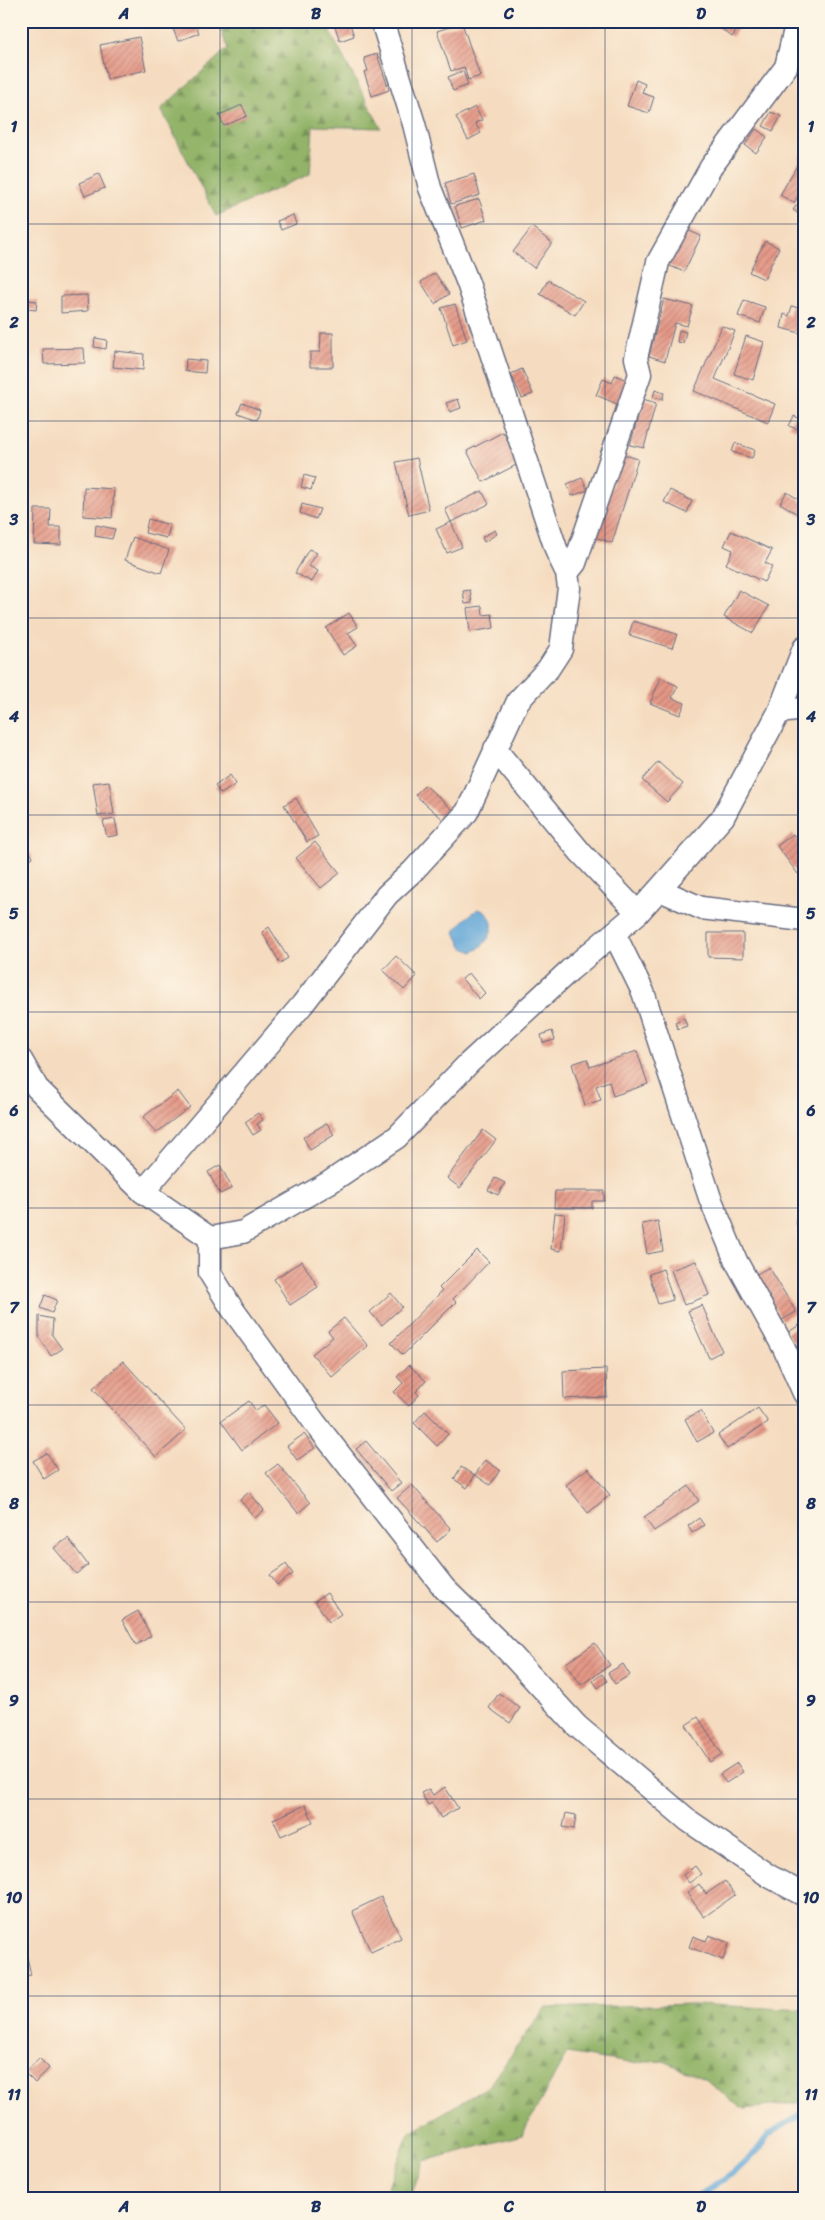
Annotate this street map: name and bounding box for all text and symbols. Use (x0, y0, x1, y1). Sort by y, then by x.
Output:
text: A (118, 0, 129, 28)
text: B (311, 0, 322, 28)
text: C (503, 0, 515, 28)
text: D (696, 0, 706, 28)
text: 1 (11, 112, 18, 141)
text: 1 (808, 112, 815, 141)
text: 2 (8, 308, 19, 337)
text: 2 (805, 308, 816, 337)
text: 3 (9, 505, 19, 534)
text: 3 (806, 505, 816, 534)
text: 4 (8, 702, 19, 731)
text: 4 (805, 702, 816, 731)
text: 5 (9, 899, 19, 928)
text: 5 (806, 899, 816, 928)
text: 6 (8, 1096, 19, 1125)
text: 6 (805, 1096, 816, 1125)
text: 7 (9, 1293, 20, 1322)
text: 7 (806, 1293, 817, 1322)
text: 8 (8, 1489, 19, 1518)
text: 8 (805, 1489, 816, 1518)
text: 9 (9, 1686, 19, 1715)
text: 9 (806, 1686, 816, 1715)
text: 10 (6, 1883, 22, 1912)
text: 10 (803, 1883, 819, 1912)
text: 11 (7, 2080, 21, 2109)
text: 11 (804, 2080, 818, 2109)
text: A (118, 2192, 129, 2220)
text: B (311, 2192, 322, 2220)
text: C (503, 2192, 515, 2220)
text: D (696, 2192, 706, 2220)

